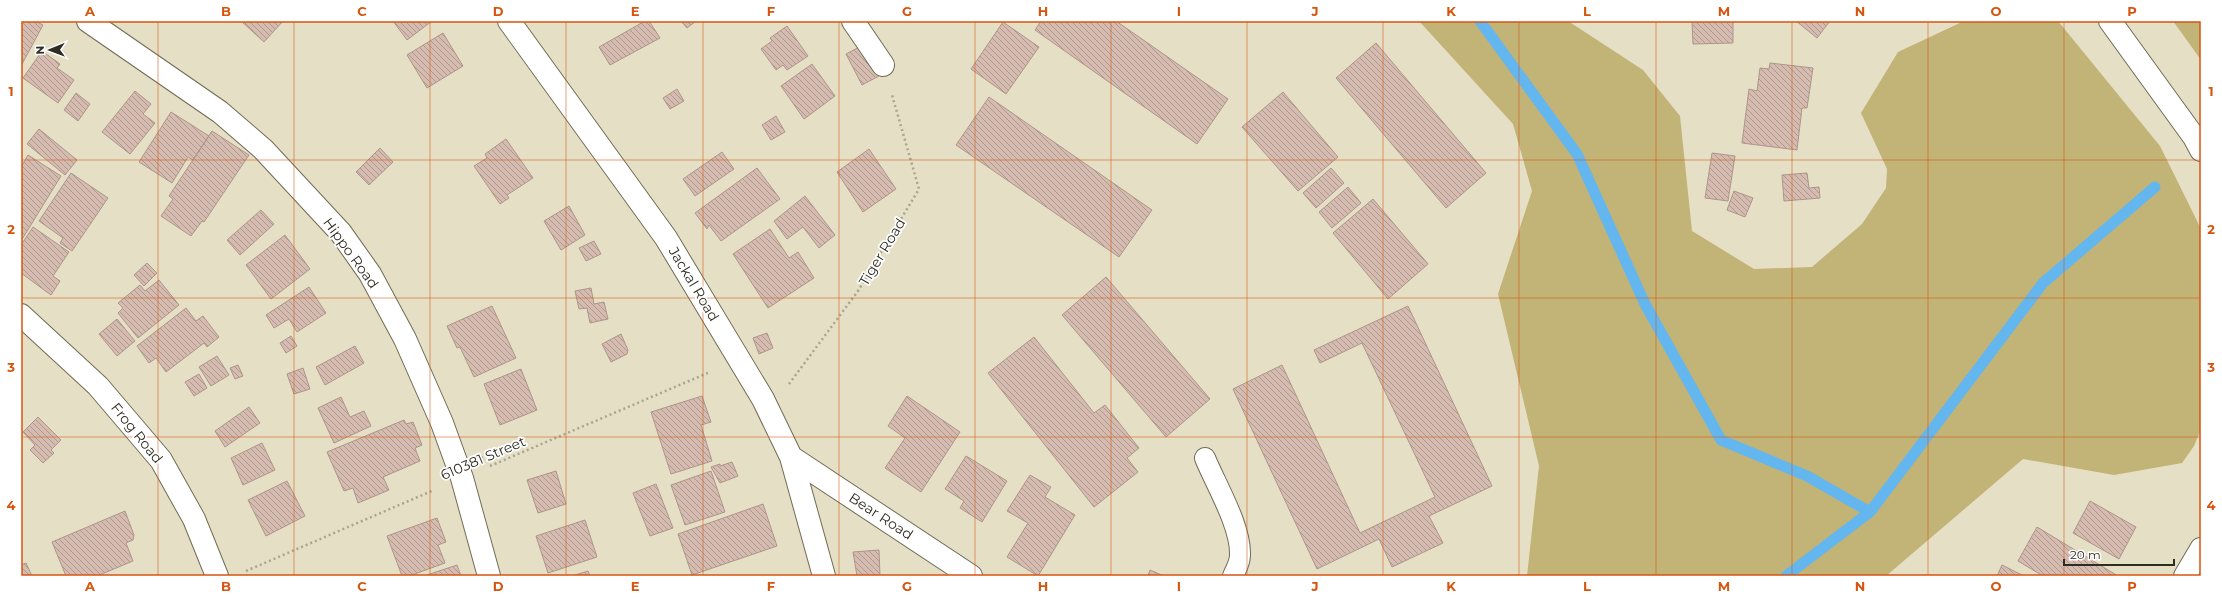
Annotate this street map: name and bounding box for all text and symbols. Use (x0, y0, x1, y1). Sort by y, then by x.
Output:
text: A (84, 3, 96, 19)
text: B (221, 3, 231, 19)
text: C (357, 3, 367, 19)
text: D (493, 3, 504, 19)
text: E (631, 3, 640, 19)
text: F (767, 3, 775, 19)
text: G (902, 3, 912, 19)
text: H (1038, 3, 1048, 19)
text: I (1177, 3, 1181, 19)
text: J (1310, 3, 1319, 19)
text: K (1446, 3, 1456, 19)
text: L (1583, 3, 1591, 19)
text: M (1718, 3, 1730, 19)
text: N (1855, 3, 1865, 19)
text: O (1991, 3, 2002, 19)
text: P (2127, 3, 2137, 19)
north arrow (30, 30, 70, 70)
text: N (33, 46, 47, 55)
text: 1 (8, 83, 14, 99)
text: 1 (2208, 83, 2214, 99)
street label: Hippo Road (319, 214, 383, 292)
street label: Tiger Road (855, 215, 909, 289)
text: 2 (7, 221, 15, 237)
text: 2 (2207, 221, 2215, 237)
street label: Jackal Road (664, 243, 723, 324)
text: 3 (6, 359, 15, 375)
text: 3 (2206, 359, 2215, 375)
street label: Frog Road (107, 399, 167, 467)
street label: 610381 Street (438, 432, 528, 484)
street label: Bear Road (846, 489, 916, 543)
text: 4 (7, 497, 16, 513)
text: 4 (2207, 497, 2216, 513)
scale bar (2064, 541, 2174, 567)
text: 20 m (2070, 547, 2101, 562)
text: A (84, 578, 96, 594)
text: B (221, 578, 231, 594)
text: C (357, 578, 367, 594)
text: D (493, 578, 504, 594)
text: E (631, 578, 640, 594)
text: F (767, 578, 775, 594)
text: G (902, 578, 912, 594)
text: H (1038, 578, 1048, 594)
text: I (1177, 578, 1181, 594)
text: J (1310, 578, 1319, 594)
text: K (1446, 578, 1456, 594)
text: L (1583, 578, 1591, 594)
text: M (1718, 578, 1730, 594)
text: N (1855, 578, 1865, 594)
text: O (1991, 578, 2002, 594)
text: P (2127, 578, 2137, 594)

